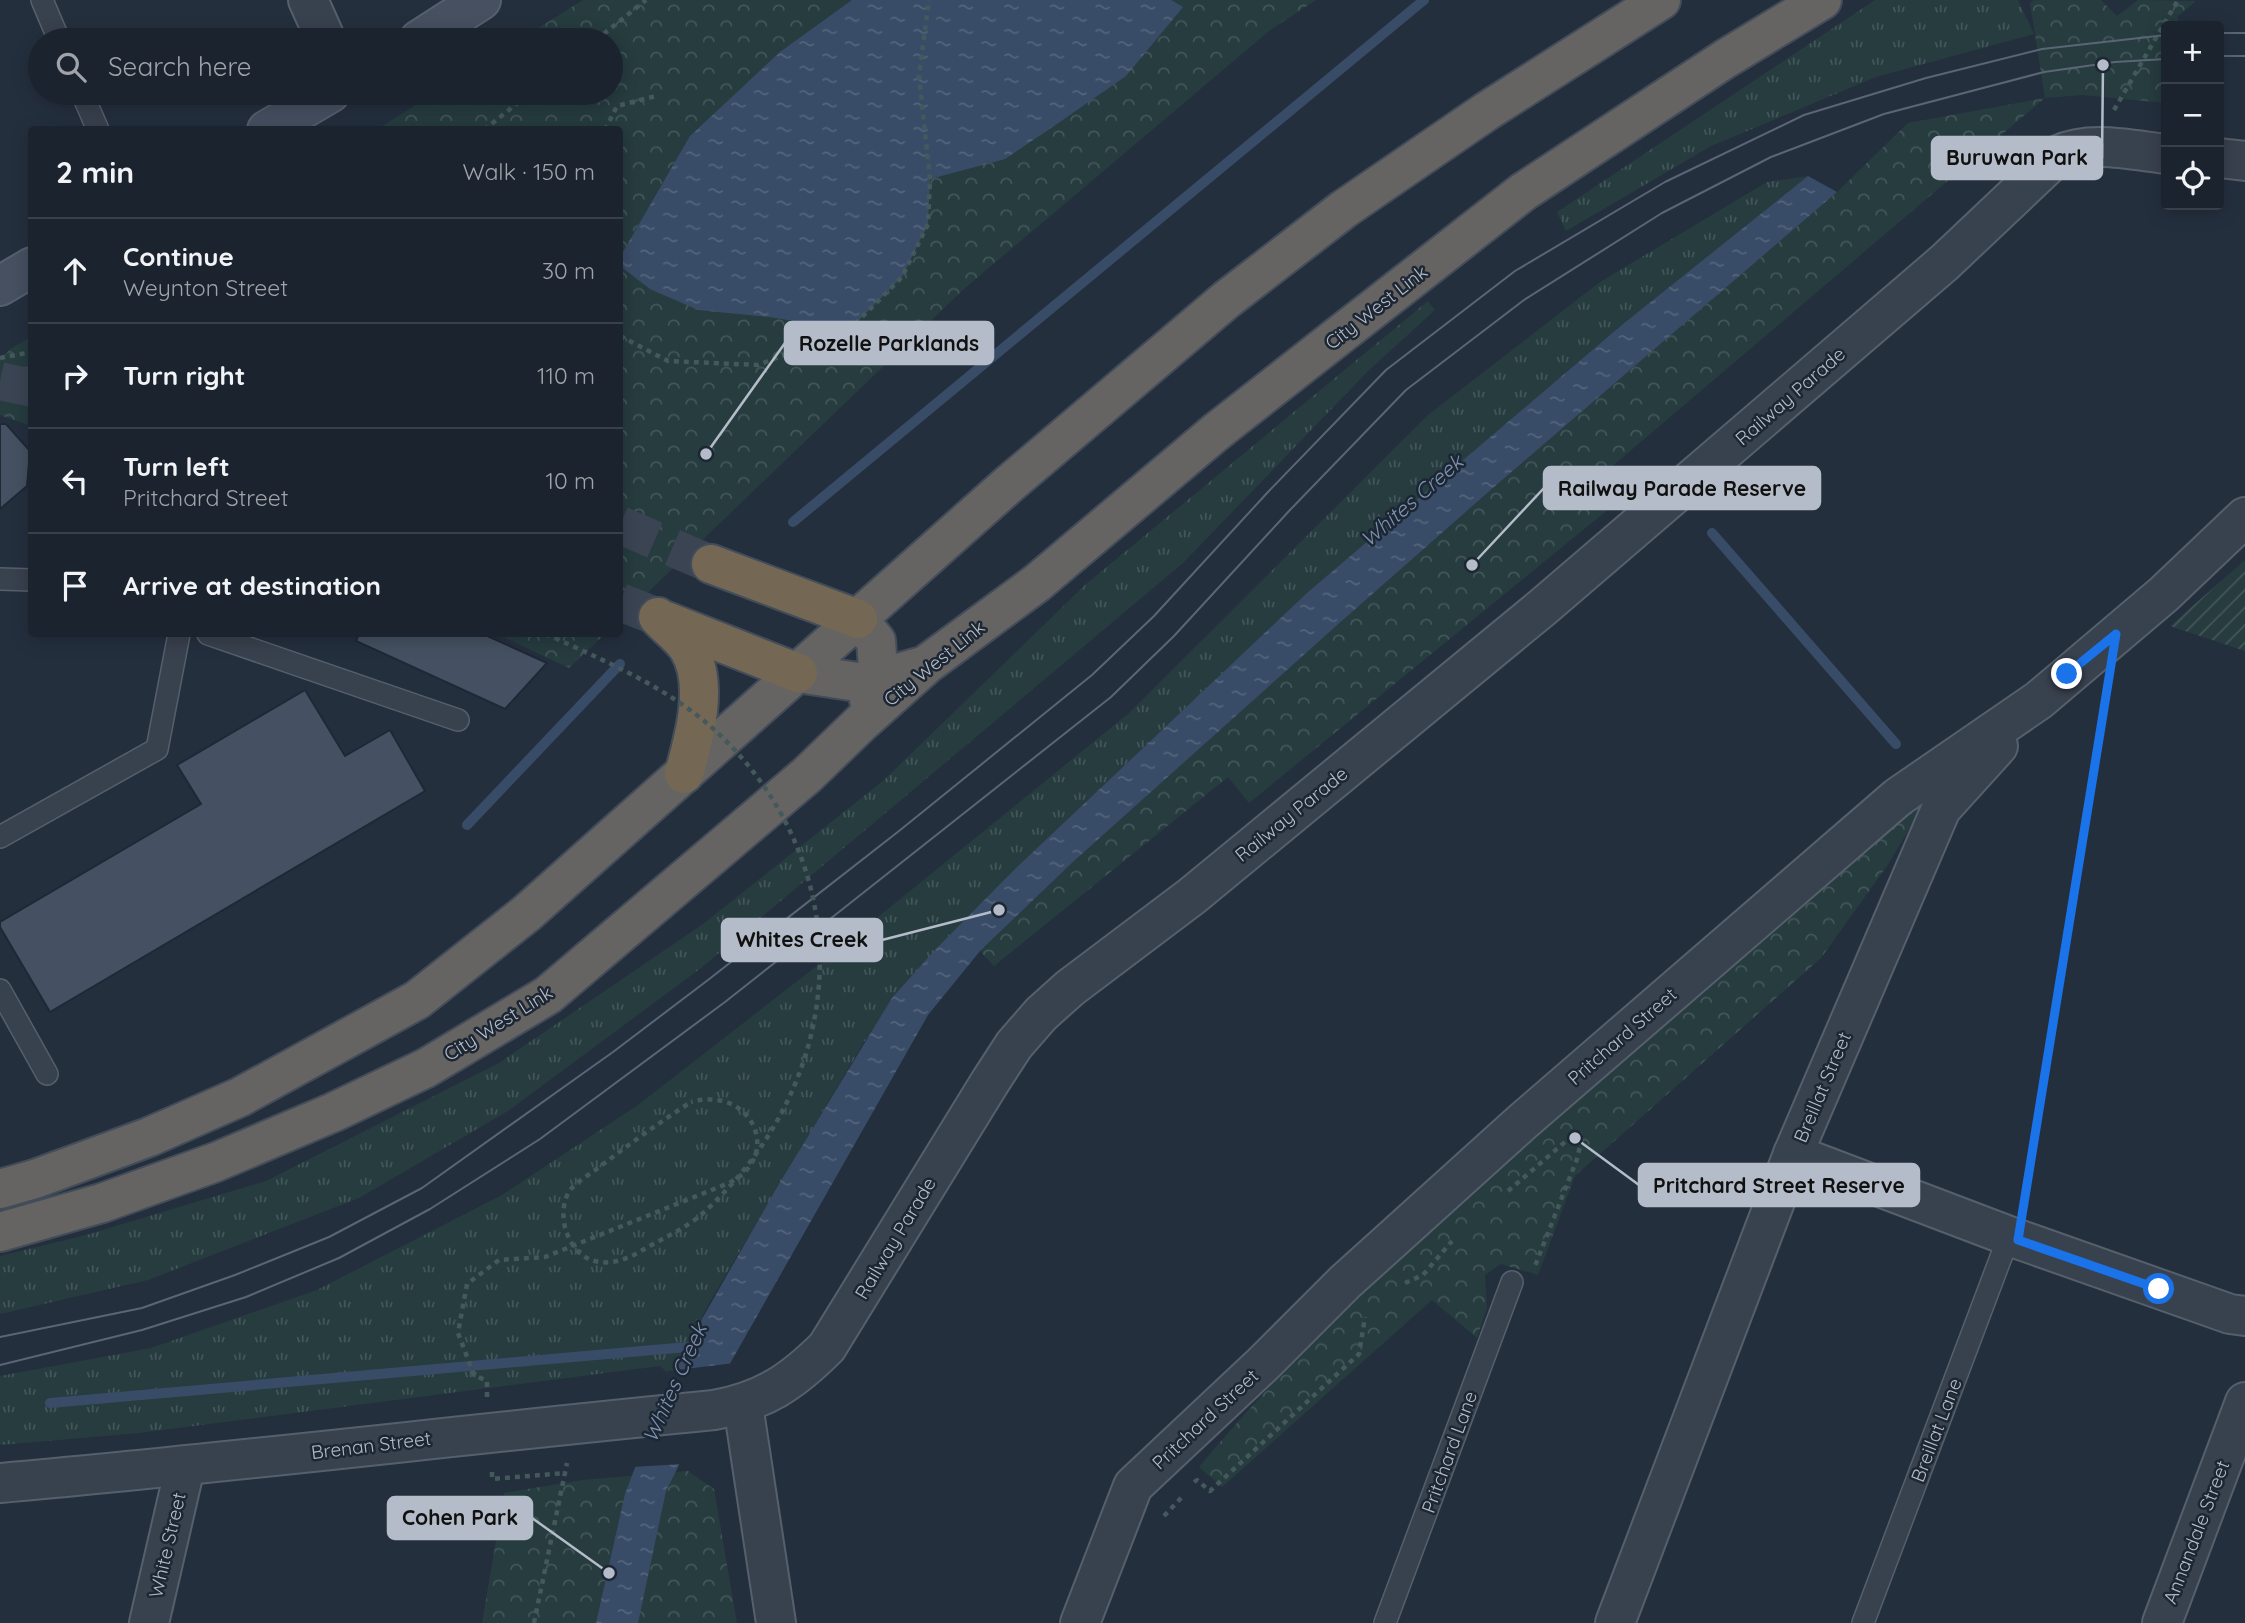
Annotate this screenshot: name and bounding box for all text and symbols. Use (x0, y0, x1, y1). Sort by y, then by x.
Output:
map controls (2161, 21, 2224, 210)
button: + (2161, 21, 2224, 84)
search box (28, 28, 623, 105)
icon: search (52, 48, 90, 86)
text: Search here (108, 50, 252, 83)
button: − (2161, 84, 2224, 147)
callout: Buruwan Park (1932, 137, 2102, 179)
text: Buruwan Park (1946, 144, 2088, 170)
button: locate (2161, 147, 2224, 210)
text: 2 min (56, 153, 134, 191)
text: Walk · 150 m (462, 157, 595, 186)
text: Continue (123, 240, 234, 273)
icon: ahead (56, 252, 94, 290)
text: 30 m (542, 256, 595, 285)
street label: City West Link (1320, 260, 1432, 354)
text: Weynton Street (123, 273, 288, 302)
callout: Rozelle Parklands (785, 322, 993, 364)
text: Rozelle Parklands (799, 330, 979, 356)
street label: Railway Parade (1730, 342, 1850, 450)
icon: right (56, 357, 94, 395)
text: Turn right (123, 359, 245, 392)
text: 110 m (537, 361, 595, 390)
water label: Whites Creek (1355, 447, 1469, 552)
text: Turn left (123, 450, 230, 483)
icon: left (56, 462, 94, 500)
text: 10 m (546, 466, 595, 495)
callout: Railway Parade Reserve (1544, 467, 1820, 509)
text: Railway Parade Reserve (1558, 475, 1806, 501)
text: Pritchard Street (123, 483, 289, 512)
icon: arrive (56, 567, 94, 605)
text: Arrive at destination (123, 569, 381, 602)
street label: City West Link (878, 615, 990, 711)
route end (2051, 658, 2082, 689)
street label: Railway Parade (1230, 761, 1352, 867)
callout: Whites Creek (722, 919, 882, 961)
text: Whites Creek (736, 926, 868, 952)
street label: City West Link (439, 980, 557, 1066)
street label: Pritchard Street (1563, 982, 1681, 1090)
street label: Breillat Street (1788, 1028, 1856, 1146)
callout: Pritchard Street Reserve (1639, 1164, 1919, 1206)
text: Pritchard Street Reserve (1653, 1172, 1905, 1198)
street label: Railway Parade (849, 1173, 941, 1303)
route start (2143, 1273, 2174, 1304)
water label: Whites Creek (636, 1317, 713, 1446)
street label: Pritchard Street (1147, 1364, 1263, 1474)
street label: Breillat Lane (1905, 1375, 1967, 1485)
street label: Pritchard Lane (1416, 1388, 1482, 1516)
street label: Brenan Street (310, 1426, 432, 1464)
street label: Annandale Street (2158, 1457, 2234, 1607)
street label: White Street (143, 1490, 191, 1600)
callout: Cohen Park (388, 1497, 532, 1539)
text: Cohen Park (402, 1504, 518, 1530)

